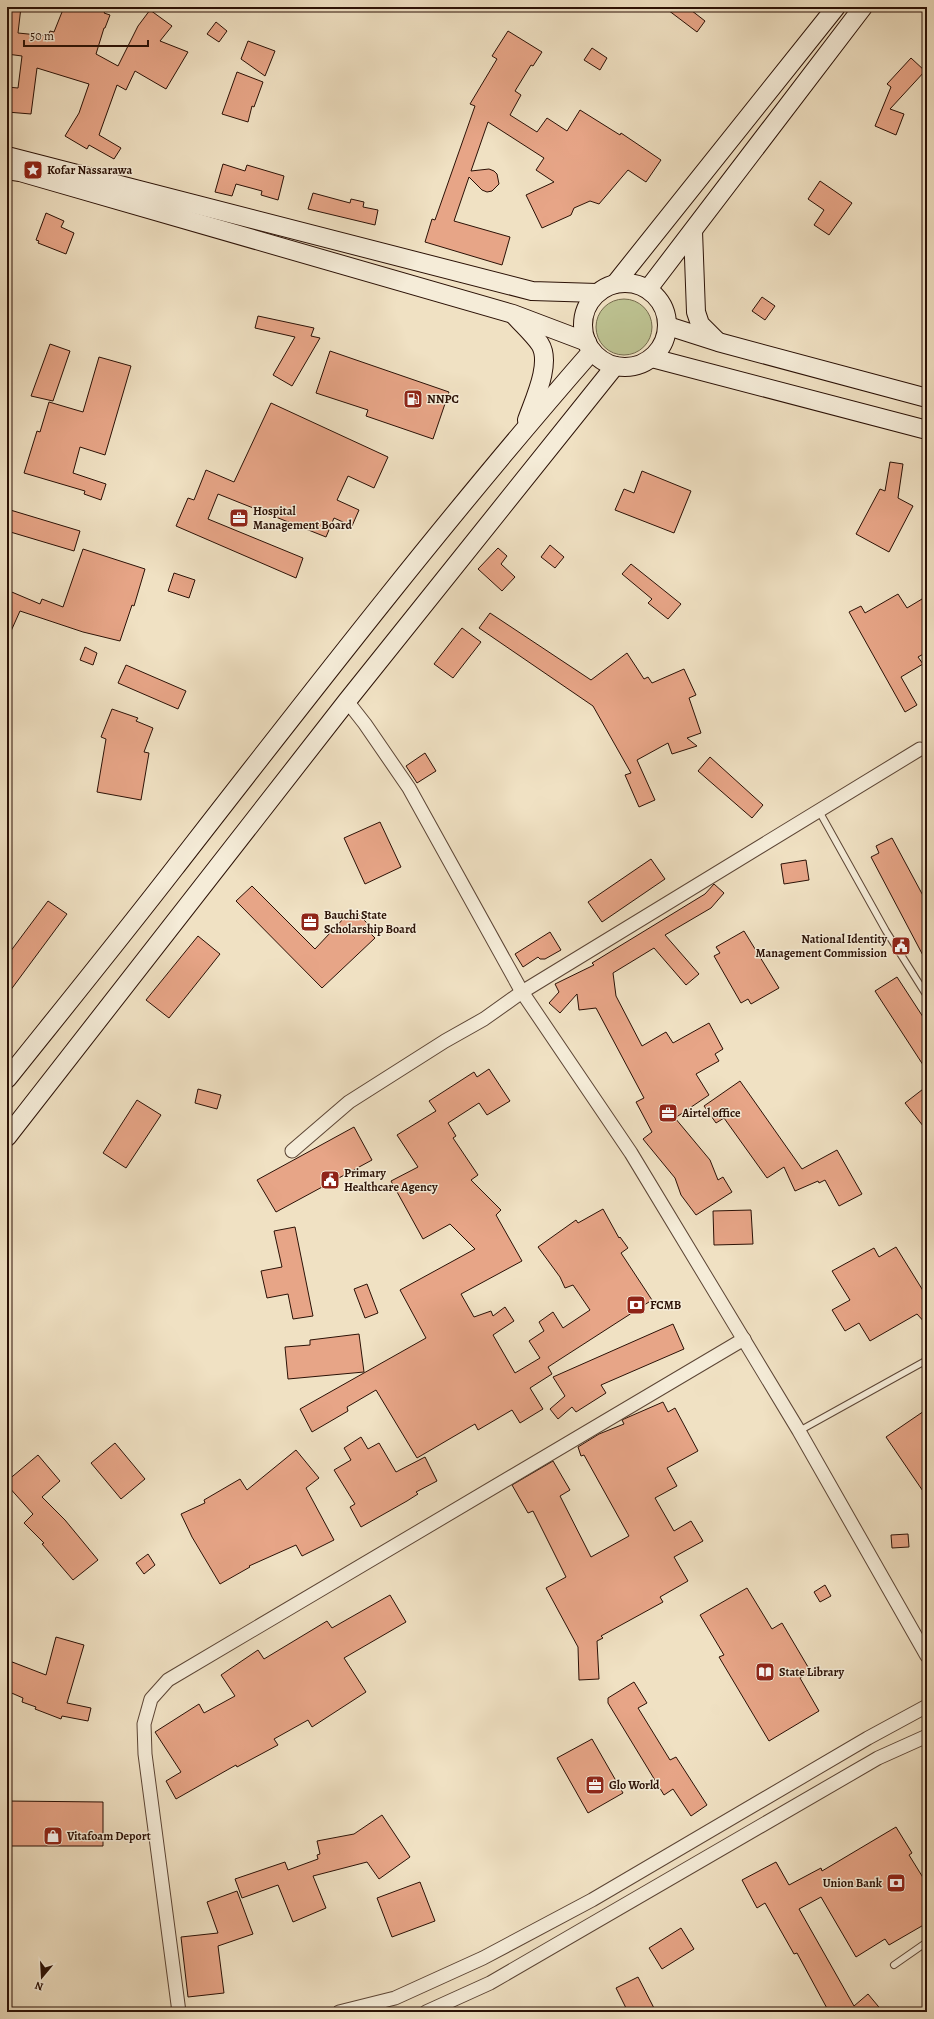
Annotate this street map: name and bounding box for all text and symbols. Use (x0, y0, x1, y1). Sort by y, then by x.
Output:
scale bar (24, 22, 148, 48)
text: 50 m (30, 28, 54, 44)
place icon: Kofar Nassarawa (22, 159, 44, 181)
place label: Kofar Nassarawa (47, 162, 133, 178)
fuel station icon: NNPC (402, 388, 424, 410)
place label: NNPC (427, 391, 459, 407)
place label: Hospital Management Board (253, 503, 353, 533)
office icon: Hospital Management Board (228, 507, 250, 529)
place label: Bauchi State Scholarship Board (324, 907, 417, 937)
office icon: Bauchi State Scholarship Board (299, 911, 321, 933)
place label: National Identity Management Commission (755, 931, 887, 961)
public building icon: National Identity Management Commission (890, 935, 912, 957)
office icon: Airtel office (657, 1102, 679, 1124)
place label: Airtel office (681, 1105, 741, 1121)
place label: Primary Healthcare Agency (344, 1165, 438, 1195)
public building icon: Primary Healthcare Agency (319, 1169, 341, 1191)
bank icon: FCMB (625, 1294, 647, 1316)
place label: FCMB (650, 1297, 682, 1313)
library icon: State Library (754, 1661, 776, 1683)
place label: State Library (779, 1664, 845, 1680)
office icon: Glo World (584, 1774, 606, 1796)
place label: Glo World (609, 1777, 660, 1793)
shop icon: Vitafoam Deport (42, 1825, 64, 1847)
place label: Vitafoam Deport (66, 1828, 151, 1844)
bank icon: Union Bank (885, 1872, 907, 1894)
place label: Union Bank (823, 1875, 883, 1891)
north arrow (22, 1957, 62, 1997)
text: N (33, 1978, 45, 1994)

